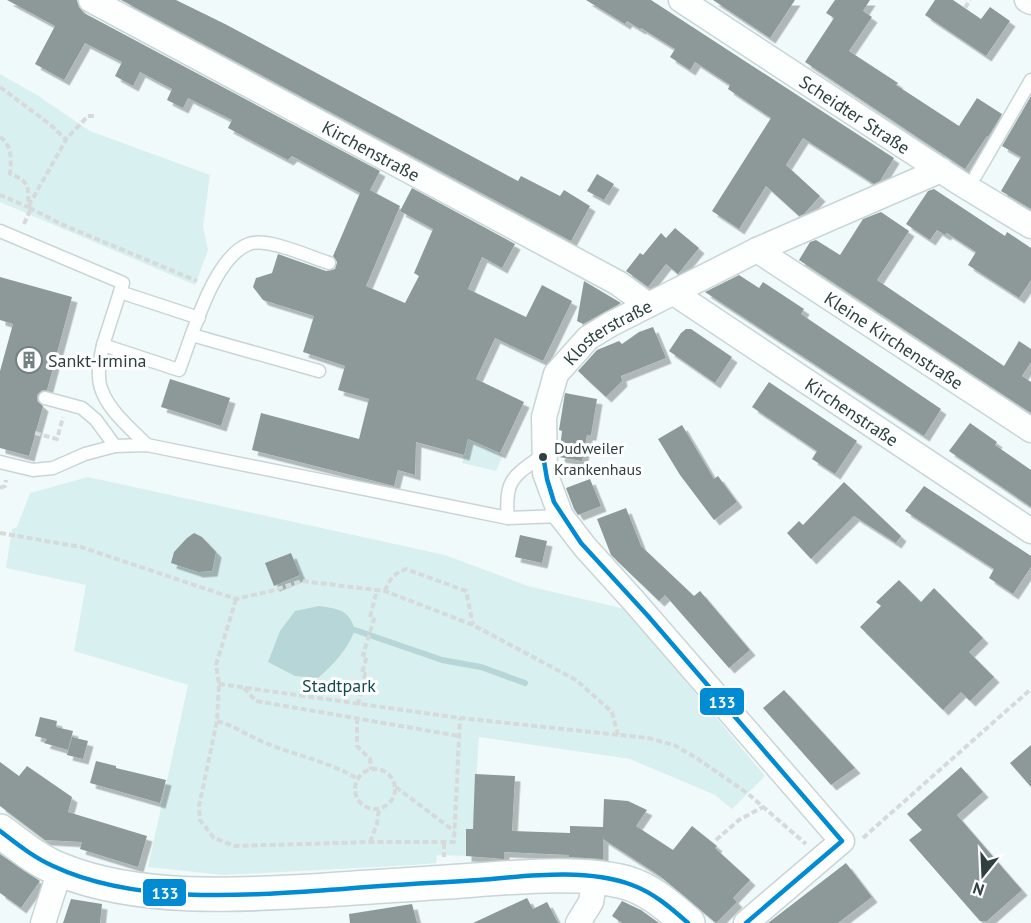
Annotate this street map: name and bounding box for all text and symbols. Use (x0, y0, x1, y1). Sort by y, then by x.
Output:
street label: Scheidter Straße (795, 69, 915, 159)
street label: Kirchenstraße (318, 115, 424, 186)
street label: Kleine Kirchenstraße (820, 286, 968, 394)
street label: Klosterstraße (558, 294, 655, 370)
building icon: Sankt-Irmina (14, 345, 44, 375)
place label: Sankt-Irmina (48, 349, 147, 372)
street label: Kirchenstraße (801, 372, 903, 451)
place label: Dudweiler Krankenhaus (554, 438, 642, 479)
marker: Dudweiler Krankenhaus (537, 451, 549, 463)
park label: Stadtpark (302, 674, 376, 697)
line badge: 133 (699, 687, 745, 716)
text: 133 (708, 692, 736, 712)
north arrow (953, 845, 1013, 905)
line badge: 133 (142, 878, 187, 907)
text: N (970, 878, 986, 900)
text: 133 (151, 883, 179, 903)

